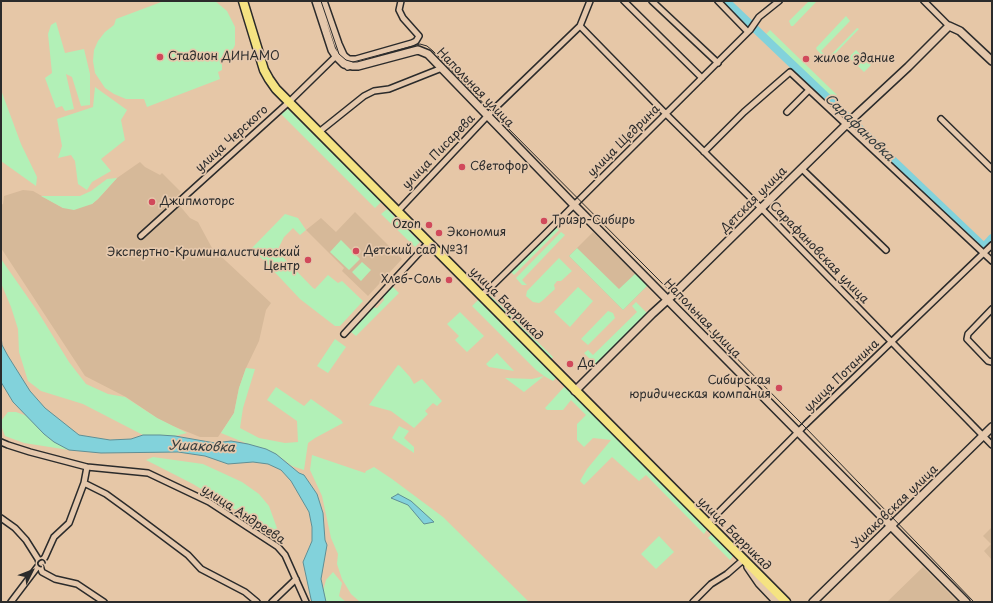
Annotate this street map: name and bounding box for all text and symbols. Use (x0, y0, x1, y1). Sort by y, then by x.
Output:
street label: Напольная улица (433, 45, 517, 131)
place label: Стадион ДИНАМО (168, 50, 280, 64)
marker: Стадион ДИНАМО (155, 52, 165, 62)
place label: жилое здание (814, 52, 895, 66)
marker: жилое здание (801, 54, 811, 64)
water label: Сарафановка (821, 91, 897, 165)
street label: улица Щедрина (585, 102, 663, 180)
street label: улица Черского (193, 103, 271, 175)
street label: улица Писарева (400, 112, 478, 192)
place label: Светофор (470, 160, 528, 174)
marker: Светофор (457, 162, 467, 172)
street label: Детская улица (718, 164, 790, 236)
place label: Джипмоторс (160, 195, 234, 209)
marker: Джипмоторс (147, 197, 157, 207)
street label: Сарафановская улица (767, 199, 871, 307)
place label: Триэр-Сибирь (552, 214, 635, 228)
marker: Триэр-Сибирь (539, 216, 549, 226)
place label: Ozon (392, 218, 421, 232)
marker: Ozon (424, 220, 434, 230)
place label: Экономия (447, 226, 506, 240)
marker: Экономия (434, 228, 444, 238)
place label: Детский сад №31 (364, 244, 468, 258)
place label: Экспертно-Криминалистический Центр (107, 246, 300, 274)
marker: Детский сад №31 (351, 246, 361, 256)
marker: Экспертно-Криминалистический Центр (303, 255, 313, 265)
street label: улица Баррикад (466, 264, 546, 344)
place label: Хлеб-Соль (381, 273, 441, 287)
marker: Хлеб-Соль (444, 275, 454, 285)
street label: Напольная улица (660, 276, 744, 362)
street label: улица Потанина (802, 337, 882, 415)
place label: Да (578, 357, 595, 371)
marker: Да (565, 359, 575, 369)
place label: Сибирская юридическая компания (629, 374, 771, 402)
marker: Сибирская юридическая компания (774, 383, 784, 393)
water label: Ушаковка (169, 438, 235, 456)
street label: Ушаковская улица (849, 462, 941, 552)
street label: улица Андреева (198, 483, 288, 547)
street label: улица Баррикад (694, 494, 774, 574)
north arrow (12, 551, 52, 591)
text: С (32, 554, 50, 571)

